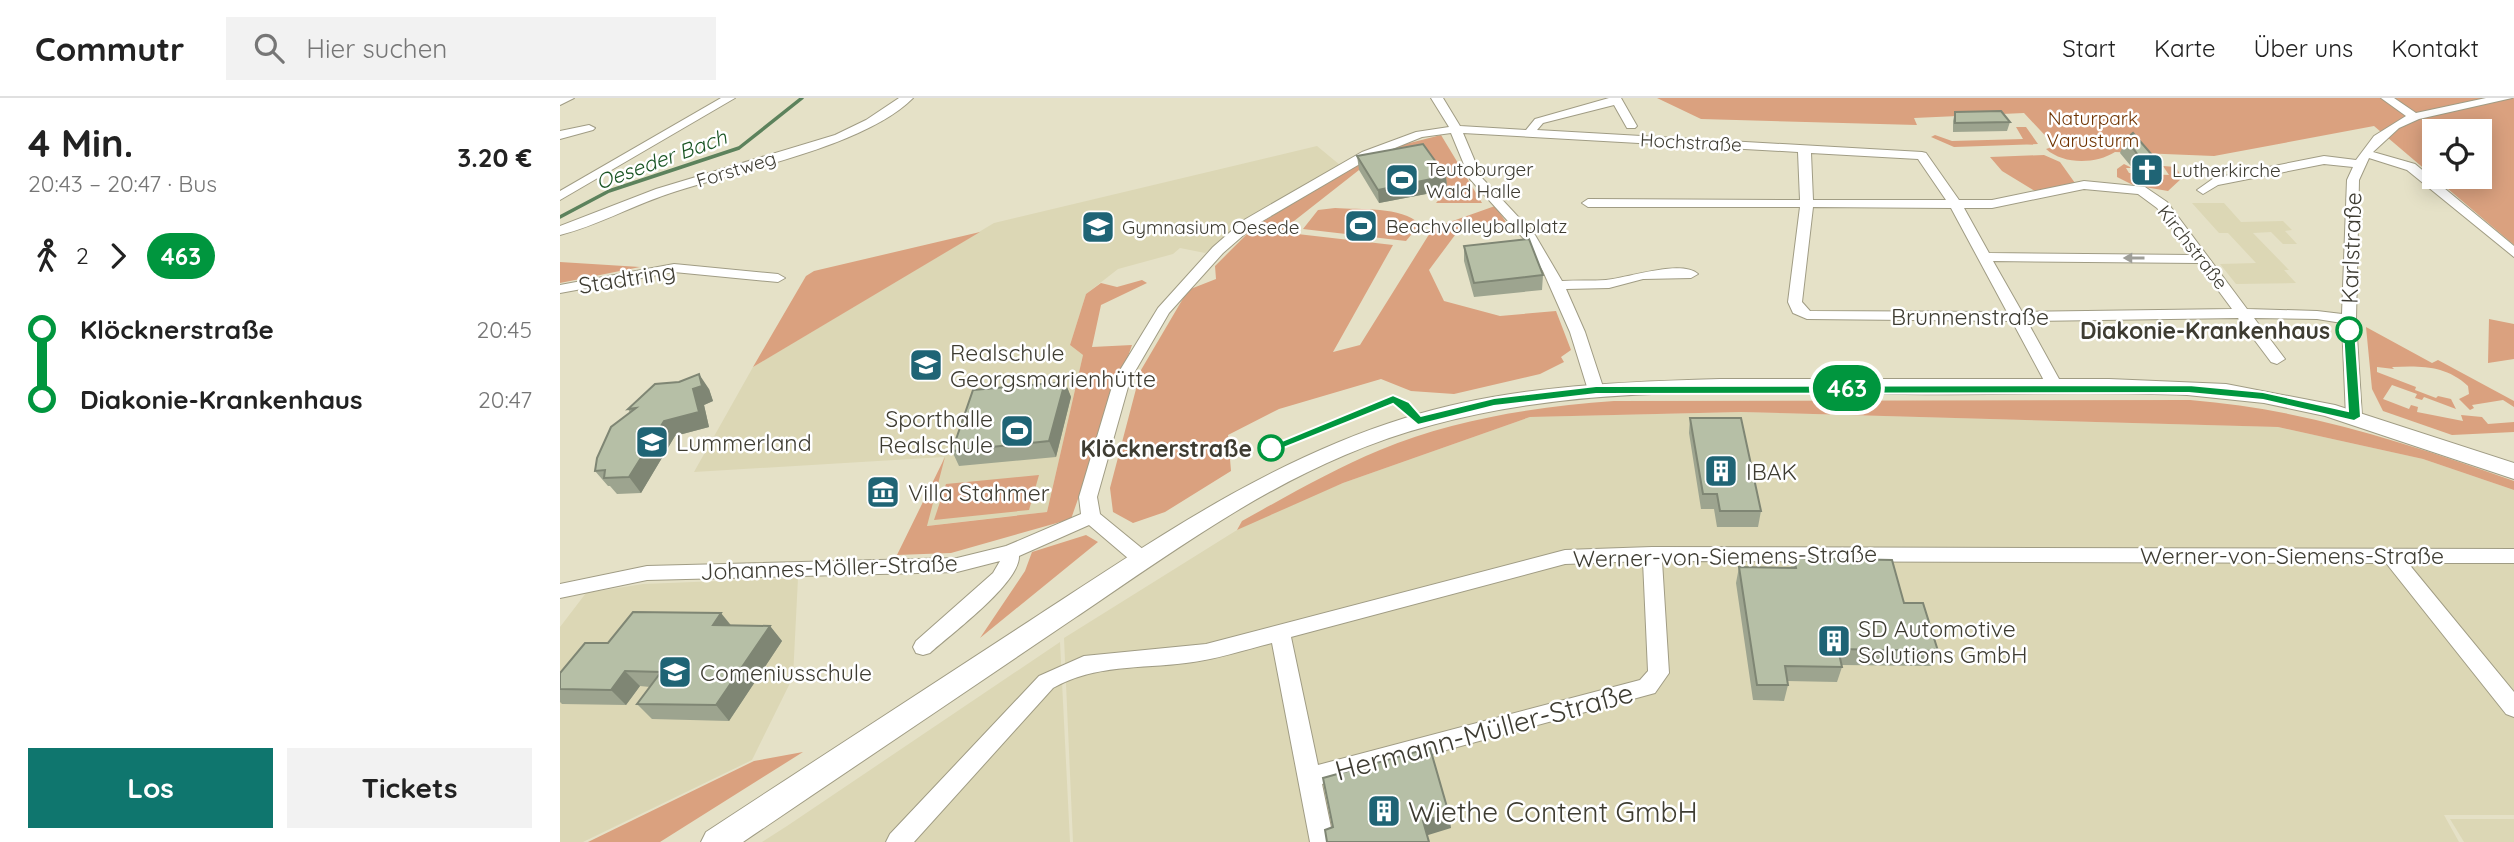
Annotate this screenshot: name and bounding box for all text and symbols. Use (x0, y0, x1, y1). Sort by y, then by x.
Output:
search box (226, 17, 716, 80)
text: Commutr (35, 28, 184, 69)
icon: search (250, 29, 288, 67)
text: Hier suchen (306, 32, 447, 65)
text: Start (2062, 33, 2116, 63)
text: Karte (2154, 33, 2215, 63)
text: Über uns (2253, 33, 2353, 63)
text: Kontakt (2391, 33, 2479, 63)
park label: Naturpark Varusturm (2047, 106, 2139, 152)
text: 4 Min. (28, 119, 133, 167)
map controls (2422, 119, 2492, 189)
button: locate (2422, 119, 2492, 189)
water label: Oeseder Bach (592, 123, 731, 195)
street label: Hochstraße (1639, 127, 1743, 157)
text: 3.20 € (457, 141, 532, 174)
street label: Forstweg (693, 146, 779, 192)
church icon: Lutherkirche (2128, 151, 2166, 189)
place label: Teutoburger Wald Halle (1426, 157, 1534, 203)
place label: Lutherkirche (2172, 158, 2281, 182)
sports icon: Teutoburger Wald Halle (1383, 161, 1421, 199)
text: 20:43 – 20:47 · Bus (28, 169, 217, 198)
street label: Karlstraße (2335, 192, 2367, 304)
street label: Kirchstraße (2153, 200, 2233, 294)
sports icon: Beachvolleyballplatz (1342, 207, 1380, 245)
school or university icon: Gymnasium Oesede (1079, 208, 1117, 246)
place label: Beachvolleyballplatz (1386, 214, 1567, 238)
place label: Gymnasium Oesede (1122, 215, 1299, 239)
icon: walk (28, 237, 66, 275)
icon: forward (99, 237, 137, 275)
text: 2 (76, 241, 89, 270)
text: 463 (161, 241, 201, 271)
one-way arrow (2123, 252, 2145, 264)
street label: Stadtring (576, 256, 678, 300)
street label: Brunnenstraße (1891, 302, 2049, 331)
text: Klöcknerstraße (80, 313, 274, 346)
text: 20:45 (476, 315, 532, 344)
place label: Diakonie-Krankenhaus (2080, 316, 2330, 345)
marker: Diakonie-Krankenhaus (2336, 317, 2362, 343)
place label: Realschule Georgsmarienhütte (950, 338, 1156, 393)
school or university icon: Realschule Georgsmarienhütte (907, 346, 945, 384)
line badge: 463 (1807, 365, 1887, 411)
text: 463 (1827, 373, 1867, 403)
text: Diakonie-Krankenhaus (80, 383, 363, 416)
text: 20:47 (478, 385, 532, 414)
place label: Sporthalle Realschule (878, 404, 993, 459)
sports icon: Sporthalle Realschule (998, 412, 1036, 450)
school or university icon: Lummerland (633, 423, 671, 461)
place label: Lummerland (676, 428, 812, 457)
place label: Klöcknerstraße (1081, 434, 1252, 463)
marker: Klöcknerstraße (1258, 435, 1284, 461)
building icon: IBAK (1702, 452, 1740, 490)
place label: IBAK (1746, 457, 1797, 486)
museum icon: Villa Stahmer (864, 473, 902, 511)
place label: Villa Stahmer (908, 478, 1050, 507)
street label: Werner-von-Siemens-Straße (1573, 539, 1877, 573)
street label: Werner-von-Siemens-Straße (2140, 541, 2444, 570)
street label: Johannes-Möller-Straße (700, 548, 958, 586)
place label: SD Automotive Solutions GmbH (1858, 614, 2028, 669)
building icon: SD Automotive Solutions GmbH (1815, 622, 1853, 660)
school or university icon: Comeniusschule (656, 653, 694, 691)
place label: Comeniusschule (700, 658, 872, 687)
street label: Hermann-Müller-Straße (1331, 674, 1637, 788)
button: Los (28, 748, 273, 828)
button: Tickets (287, 748, 532, 828)
building icon: Wiethe Content GmbH (1365, 792, 1403, 830)
place label: Wiethe Content GmbH (1408, 794, 1698, 829)

